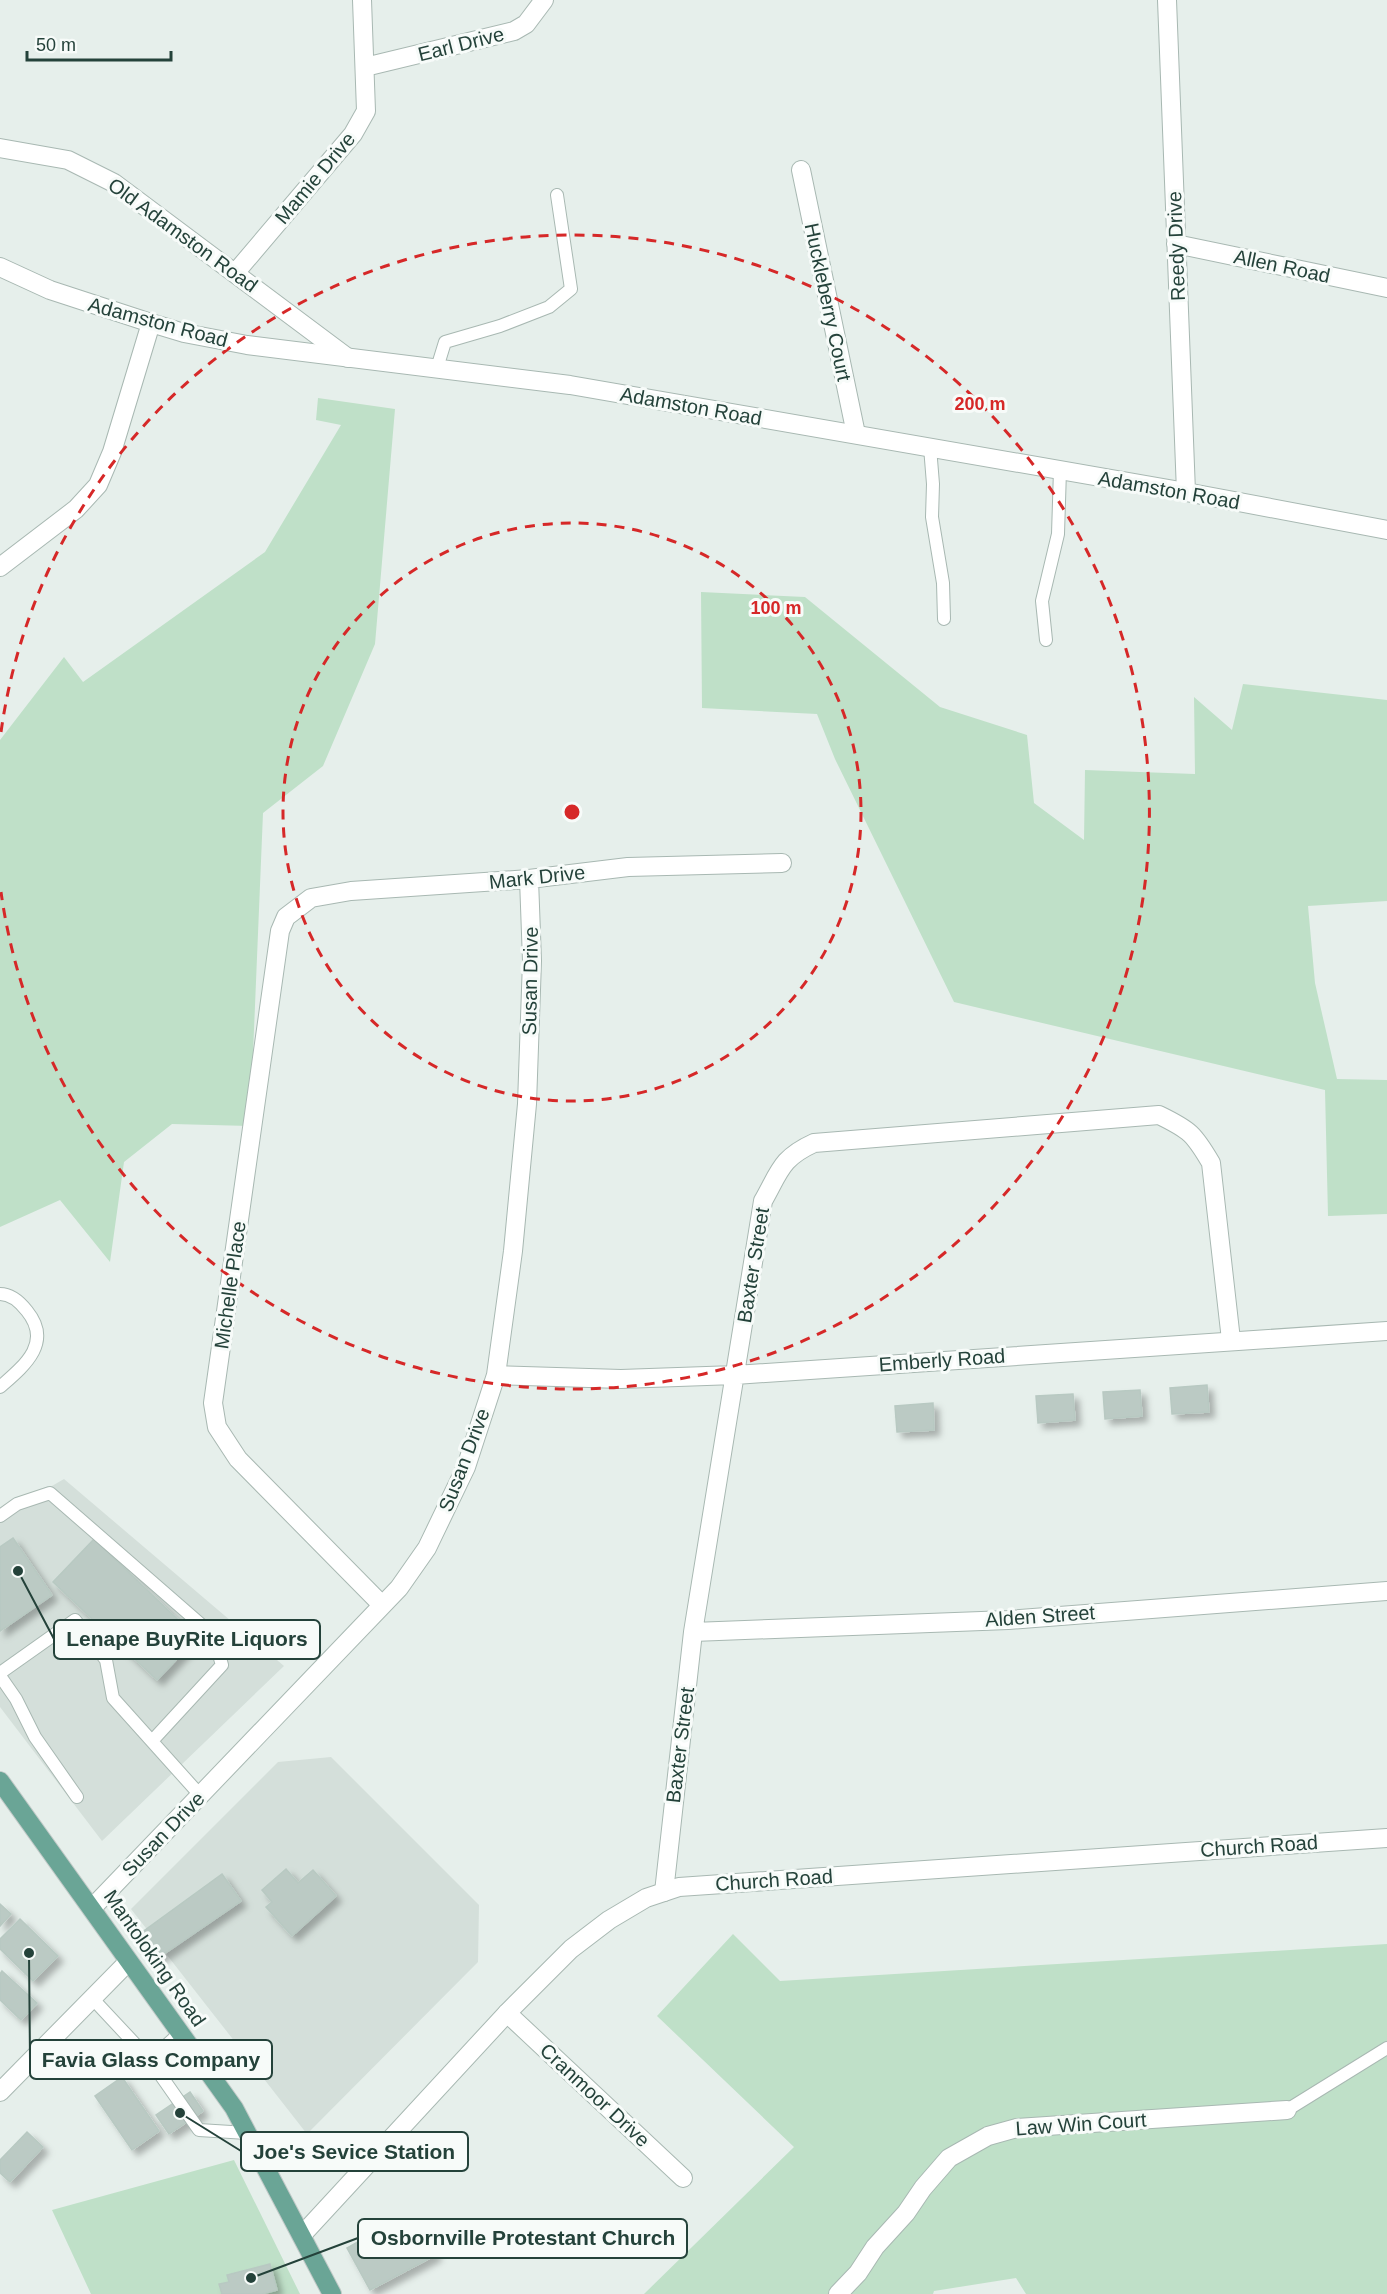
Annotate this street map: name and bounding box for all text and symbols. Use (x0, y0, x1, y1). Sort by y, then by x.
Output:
street label: Earl Drive (416, 23, 506, 65)
scale bar (27, 24, 171, 62)
text: 50 m (36, 35, 76, 55)
street label: Mamie Drive (270, 128, 360, 228)
street label: Old Adamston Road (104, 173, 262, 297)
street label: Reedy Drive (1163, 191, 1189, 301)
street label: Huckleberry Court (800, 221, 856, 384)
street label: Allen Road (1232, 245, 1332, 287)
street label: Adamston Road (86, 293, 230, 351)
street label: Adamston Road (618, 383, 764, 429)
text: 200 m (954, 394, 1006, 414)
street label: Adamston Road (1096, 467, 1242, 513)
text: 100 m (750, 598, 802, 618)
centre of rings (562, 802, 582, 822)
street label: Mark Drive (488, 861, 586, 893)
street label: Susan Drive (518, 926, 542, 1036)
street label: Baxter Street (733, 1205, 773, 1324)
street label: Michelle Place (210, 1220, 250, 1350)
street label: Emberly Road (878, 1345, 1006, 1375)
street label: Susan Drive (434, 1405, 494, 1515)
street label: Alden Street (984, 1601, 1096, 1631)
callout: Lenape BuyRite Liquors (54, 1620, 320, 1659)
text: Lenape BuyRite Liquors (66, 1627, 308, 1650)
street label: Baxter Street (662, 1685, 698, 1804)
street label: Susan Drive (117, 1787, 209, 1881)
street label: Church Road (1199, 1831, 1319, 1861)
street label: Church Road (714, 1865, 834, 1895)
street label: Mantoloking Road (100, 1886, 210, 2030)
street label: Cranmoor Drive (536, 2039, 654, 2151)
callout: Favia Glass Company (30, 2040, 272, 2079)
text: Favia Glass Company (42, 2048, 260, 2071)
street label: Law Win Court (1015, 2108, 1148, 2140)
callout: Joe's Sevice Station (241, 2132, 468, 2171)
text: Joe's Sevice Station (253, 2140, 455, 2163)
callout: Osbornville Protestant Church (358, 2219, 687, 2258)
text: Osbornville Protestant Church (371, 2226, 675, 2249)

